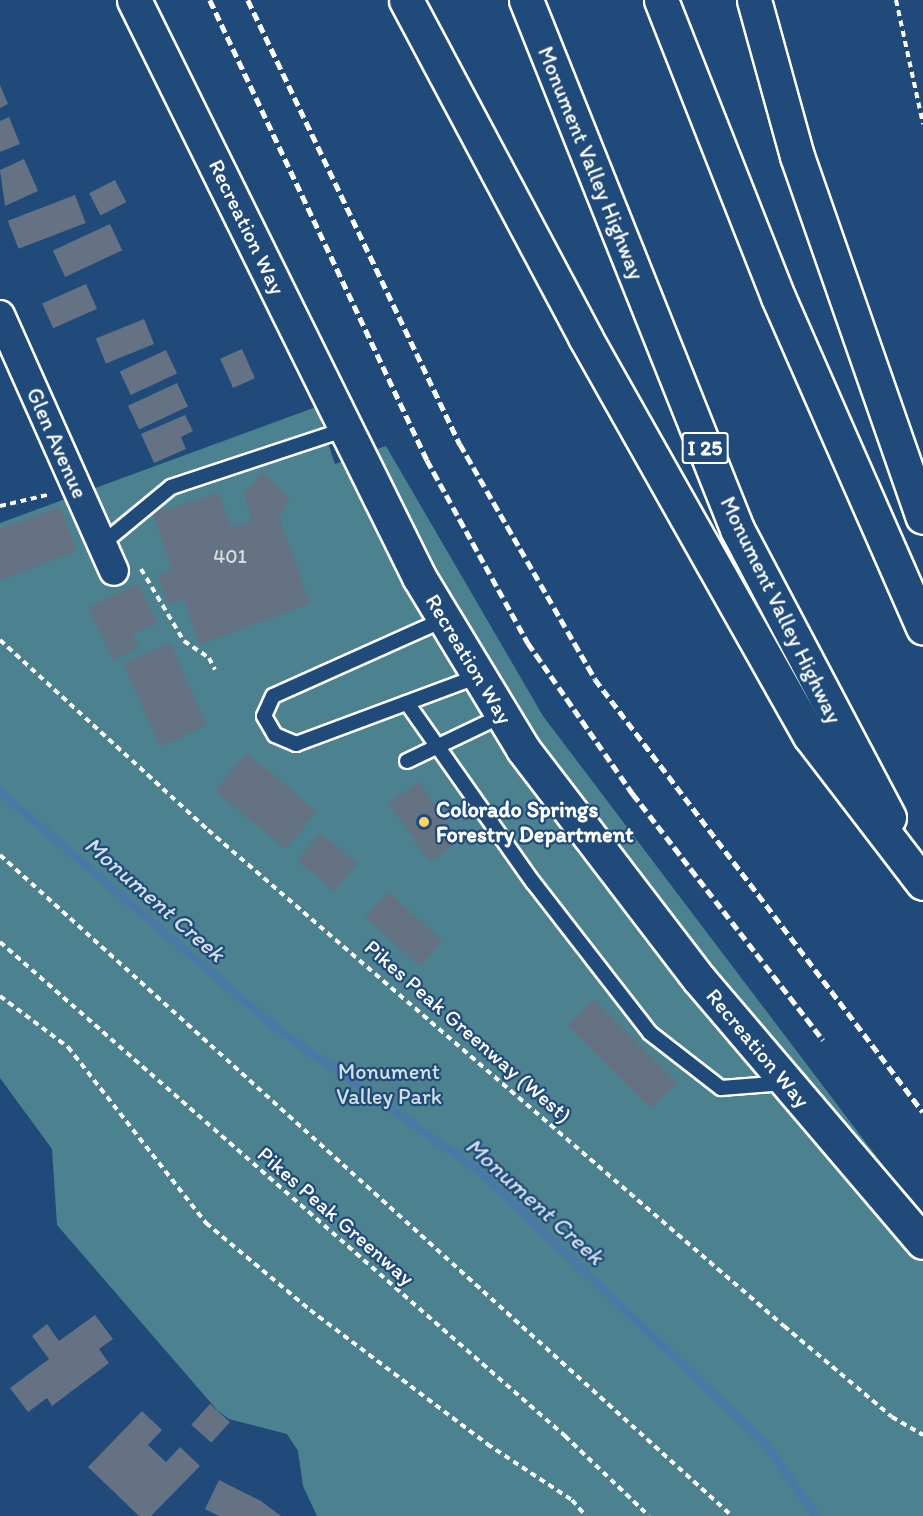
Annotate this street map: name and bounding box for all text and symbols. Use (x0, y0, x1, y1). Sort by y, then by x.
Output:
street label: Monument Valley Highway (532, 43, 650, 283)
street label: Recreation Way (203, 156, 291, 298)
street label: Glen Avenue (21, 384, 93, 502)
road number: I 25 (681, 430, 729, 466)
street label: Monument Valley Highway (715, 493, 847, 727)
house number: 401 (213, 544, 247, 568)
street label: Recreation Way (420, 590, 518, 728)
place label: Colorado Springs Forestry Department (436, 796, 632, 848)
marker: Colorado Springs Forestry Department (417, 815, 431, 829)
water label: Monument Creek (79, 830, 231, 968)
street label: Pikes Peak Greenway (West) (360, 935, 576, 1127)
street label: Recreation Way (701, 984, 815, 1112)
park label: Monument Valley Park (336, 1058, 442, 1110)
water label: Monument Creek (460, 1131, 610, 1271)
street label: Pikes Peak Greenway (253, 1141, 419, 1291)

